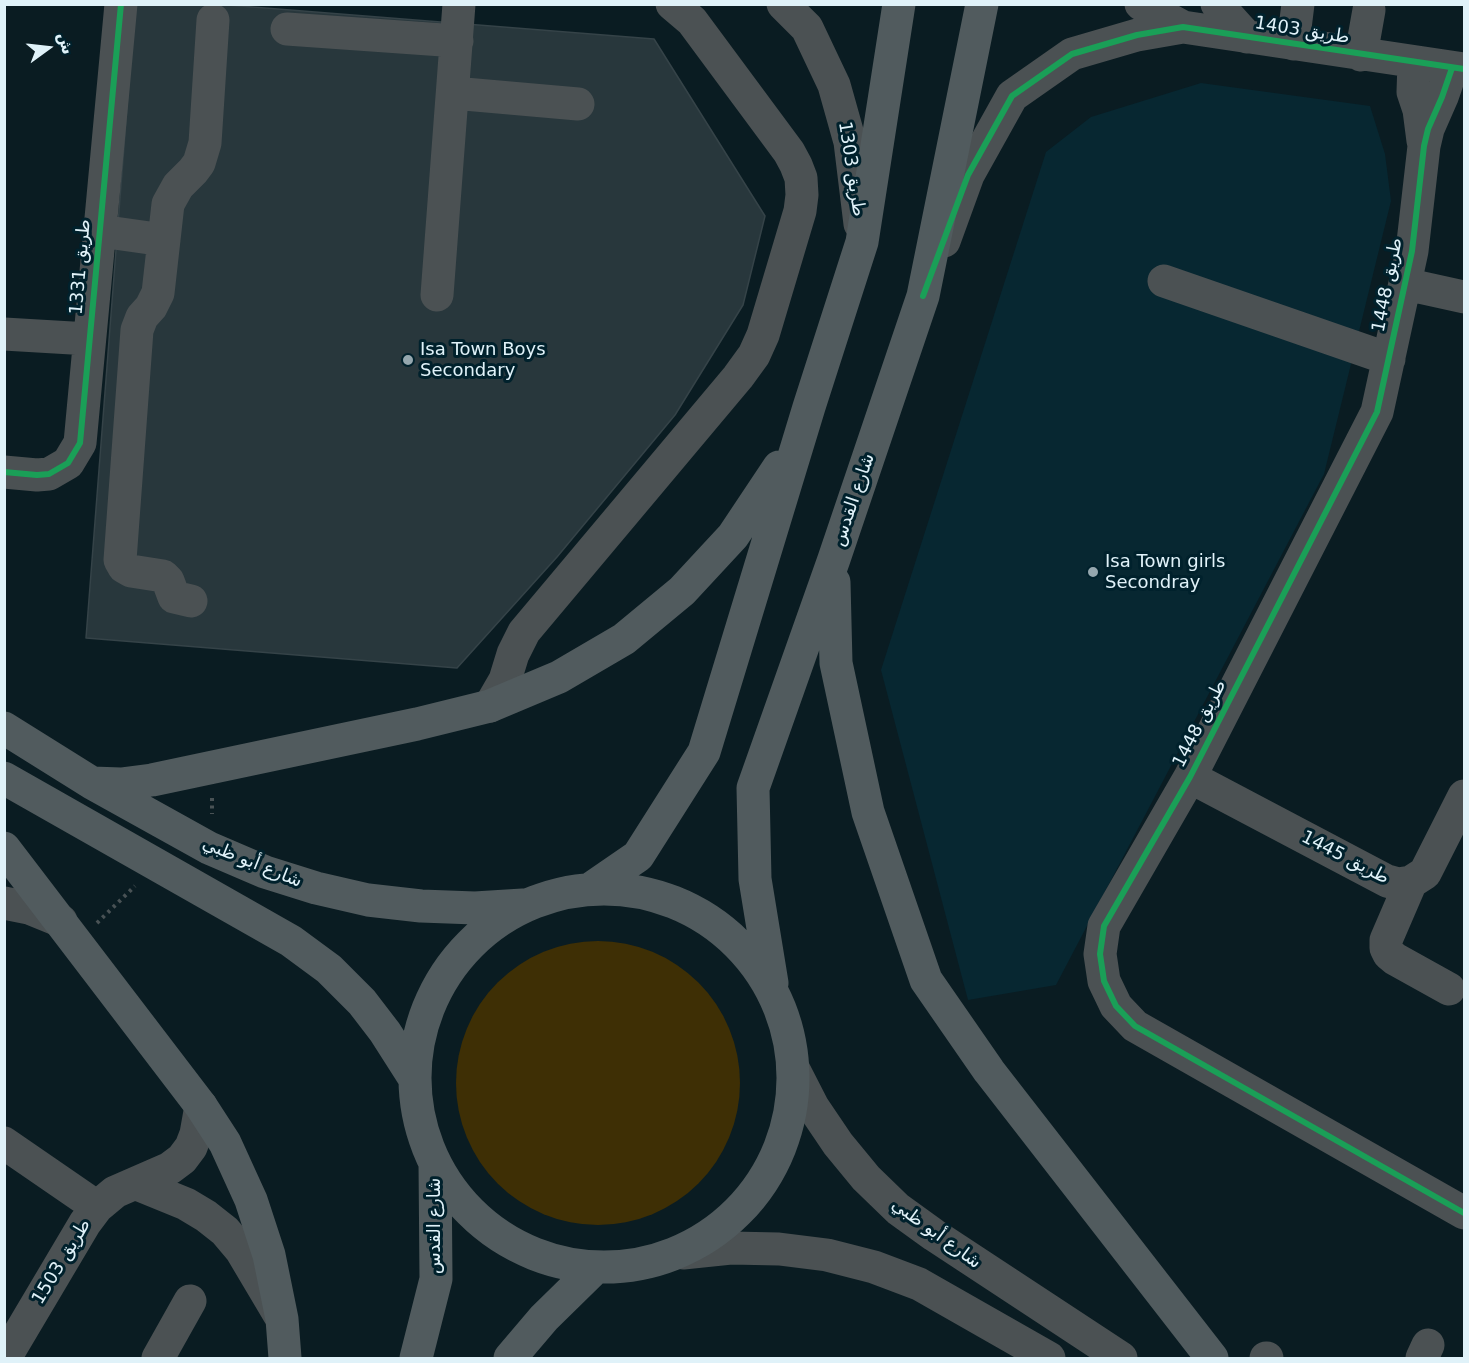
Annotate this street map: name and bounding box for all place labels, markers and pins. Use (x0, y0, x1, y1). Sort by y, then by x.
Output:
place label: Isa Town Boys Secondary (420, 339, 546, 382)
marker: Isa Town Boys Secondary (401, 353, 415, 367)
place label: Isa Town girls Secondray (1105, 551, 1225, 594)
marker: Isa Town girls Secondray (1086, 565, 1100, 579)

